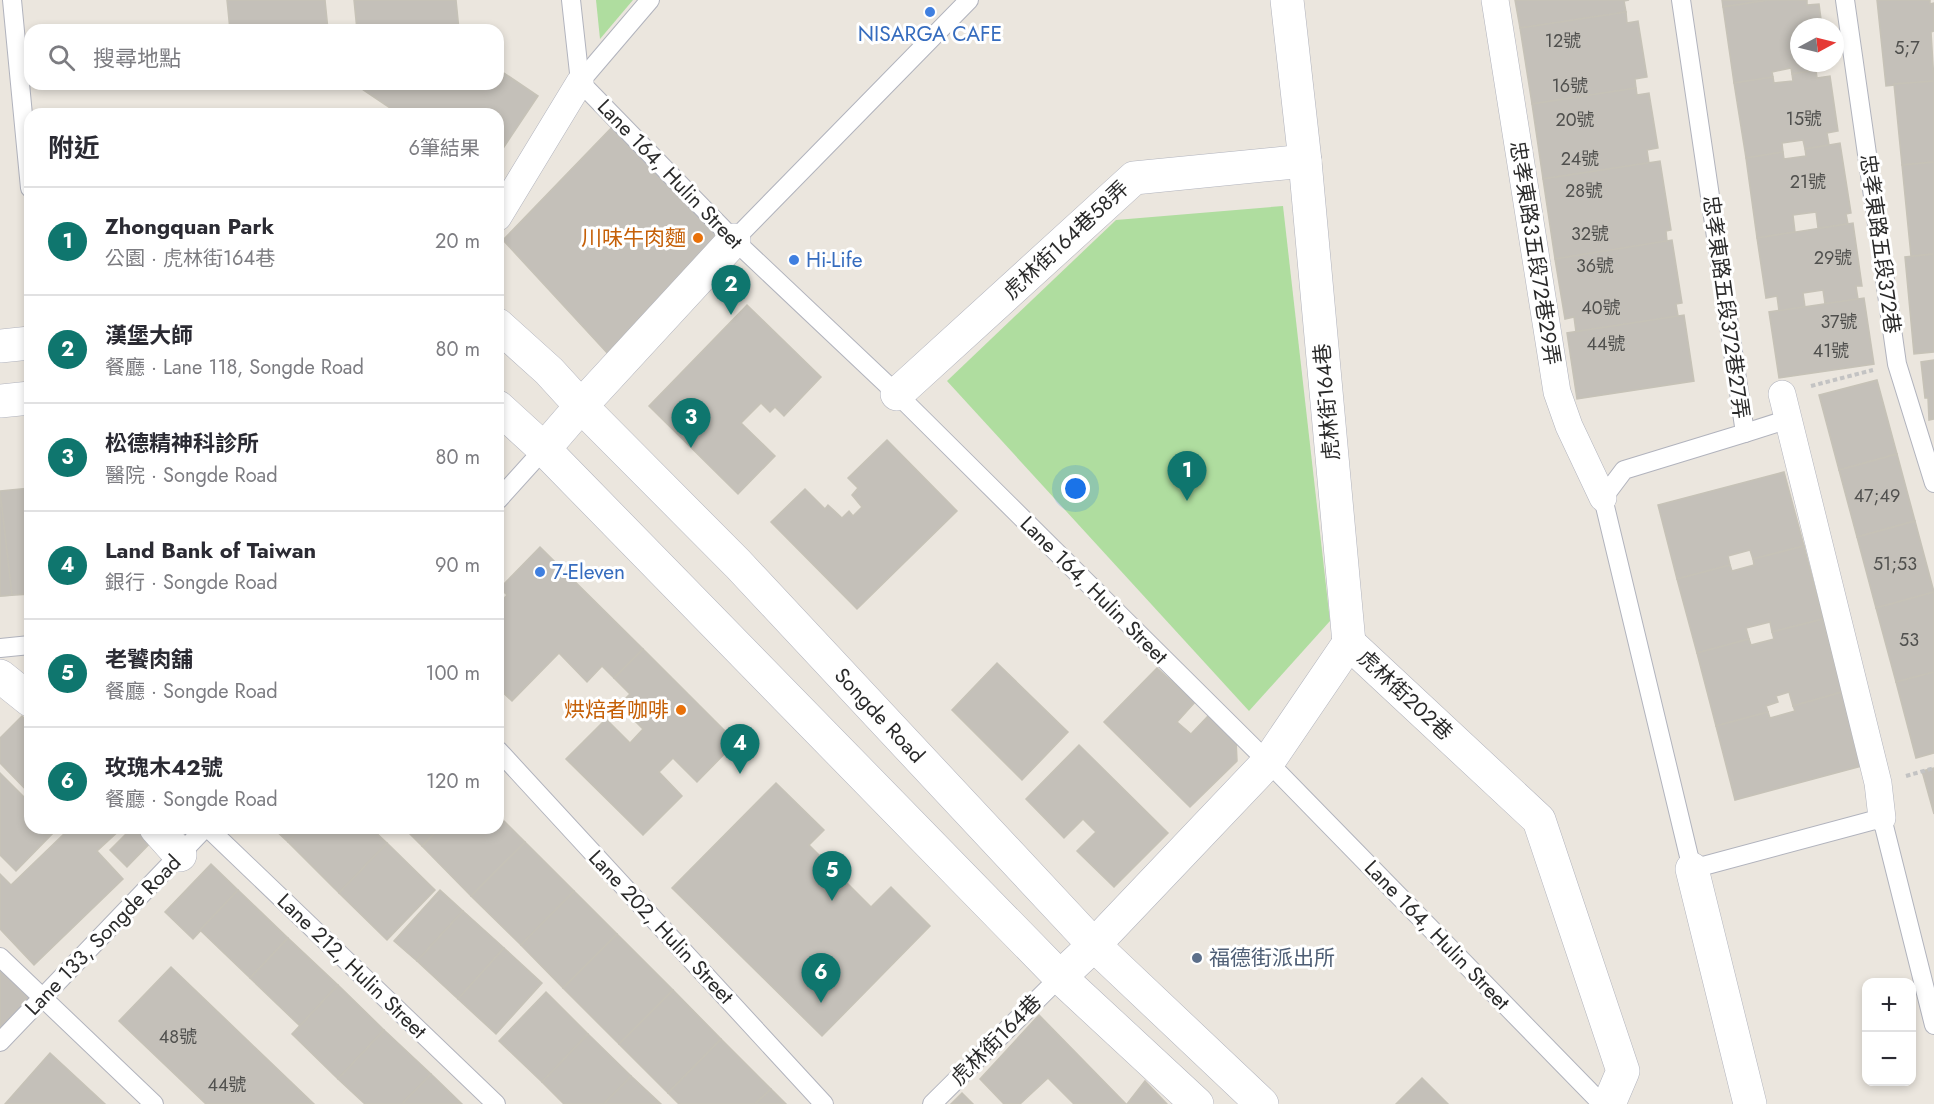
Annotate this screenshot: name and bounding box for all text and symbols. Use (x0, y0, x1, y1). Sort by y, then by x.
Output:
marker: NISARGA CAFE (923, 5, 937, 19)
north arrow (1790, 18, 1844, 72)
place label: NISARGA CAFE (858, 19, 1002, 49)
search box (24, 24, 504, 90)
house number: 12號 (1545, 28, 1581, 54)
house number: 5;7 (1894, 35, 1920, 61)
icon: search (45, 41, 78, 74)
text: 搜尋地點 (93, 42, 181, 74)
house number: 16號 (1552, 73, 1588, 99)
street label: Lane 164, Hulin Street (590, 92, 750, 256)
house number: 15號 (1786, 106, 1822, 132)
house number: 20號 (1555, 107, 1595, 133)
text: 附近 (48, 129, 100, 167)
text: 6筆結果 (408, 134, 480, 163)
street label: 忠孝東路3五段72巷29弄 (1502, 139, 1568, 367)
house number: 24號 (1561, 146, 1599, 172)
street label: 忠孝東路五段372巷 (1853, 152, 1907, 336)
house number: 21號 (1790, 169, 1826, 195)
street label: 虎林街164巷58弄 (996, 174, 1136, 306)
house number: 28號 (1565, 178, 1603, 204)
street label: 忠孝東路五段372巷27弄 (1695, 193, 1757, 421)
text: Zhongquan Park (105, 210, 274, 242)
house number: 32號 (1571, 221, 1609, 247)
place label: 川味牛肉麵 (581, 223, 686, 253)
text: 1 (62, 227, 73, 256)
text: 20 m (435, 227, 480, 256)
marker: 川味牛肉麵 (691, 231, 705, 245)
text: 公園 · 虎林街164巷 (105, 244, 275, 273)
place label: Hi-Life (806, 245, 863, 275)
house number: 29號 (1814, 245, 1852, 271)
marker: Hi-Life (787, 253, 801, 267)
house number: 36號 (1576, 253, 1614, 279)
pin: 2 (712, 266, 750, 315)
house number: 40號 (1581, 295, 1621, 321)
house number: 37號 (1820, 309, 1858, 335)
text: 漢堡大師 (105, 319, 193, 351)
house number: 44號 (1587, 331, 1626, 357)
text: 2 (61, 335, 74, 364)
text: 80 m (435, 335, 480, 364)
house number: 41號 (1813, 338, 1849, 364)
street label: 虎林街164巷 (1307, 342, 1347, 462)
text: 餐廳 · Lane 118, Songde Road (105, 353, 364, 382)
pin: 3 (672, 398, 710, 448)
text: 松德精神科診所 (105, 427, 259, 459)
text: 3 (61, 443, 74, 472)
text: 80 m (435, 443, 480, 472)
pin: 1 (1168, 452, 1206, 501)
text: 醫院 · Songde Road (105, 461, 278, 490)
your location (1061, 474, 1090, 503)
house number: 47;49 (1854, 483, 1900, 509)
street label: Lane 164, Hulin Street (1013, 509, 1175, 671)
text: Land Bank of Taiwan (105, 534, 316, 566)
text: 4 (61, 551, 74, 580)
text: 90 m (435, 551, 480, 580)
house number: 51;53 (1873, 551, 1917, 577)
place label: 7-Eleven (552, 557, 625, 587)
marker: 7-Eleven (533, 565, 547, 579)
text: 銀行 · Songde Road (105, 568, 278, 597)
house number: 53 (1899, 627, 1919, 653)
text: 老饕肉舖 (105, 643, 193, 675)
street label: 虎林街202巷 (1351, 643, 1459, 747)
text: 5 (61, 659, 74, 688)
text: 100 m (425, 659, 480, 688)
street label: Songde Road (827, 661, 932, 770)
text: 餐廳 · Songde Road (105, 677, 278, 706)
place label: 烘焙者咖啡 (564, 695, 669, 725)
marker: 烘焙者咖啡 (674, 703, 688, 717)
pin: 4 (720, 724, 760, 774)
text: 玫瑰木42號 (105, 751, 223, 783)
text: 6 (61, 767, 74, 796)
text: 120 m (426, 767, 480, 796)
text: 餐廳 · Songde Road (105, 785, 278, 814)
street label: Lane 202, Hulin Street (582, 843, 740, 1011)
street label: Lane 133, Songde Road (18, 848, 188, 1022)
pin: 5 (812, 852, 852, 901)
street label: Lane 164, Hulin Street (1357, 853, 1517, 1017)
street label: Lane 212, Hulin Street (271, 887, 433, 1045)
place label: 福德街派出所 (1209, 943, 1335, 973)
marker: 福德街派出所 (1190, 951, 1204, 965)
pin: 6 (802, 954, 840, 1003)
map controls (1862, 978, 1916, 1086)
button: + (1862, 978, 1916, 1032)
street label: 虎林街164巷 (944, 988, 1048, 1092)
house number: 48號 (159, 1024, 197, 1050)
button: − (1862, 1032, 1916, 1086)
house number: 44號 (208, 1072, 247, 1098)

